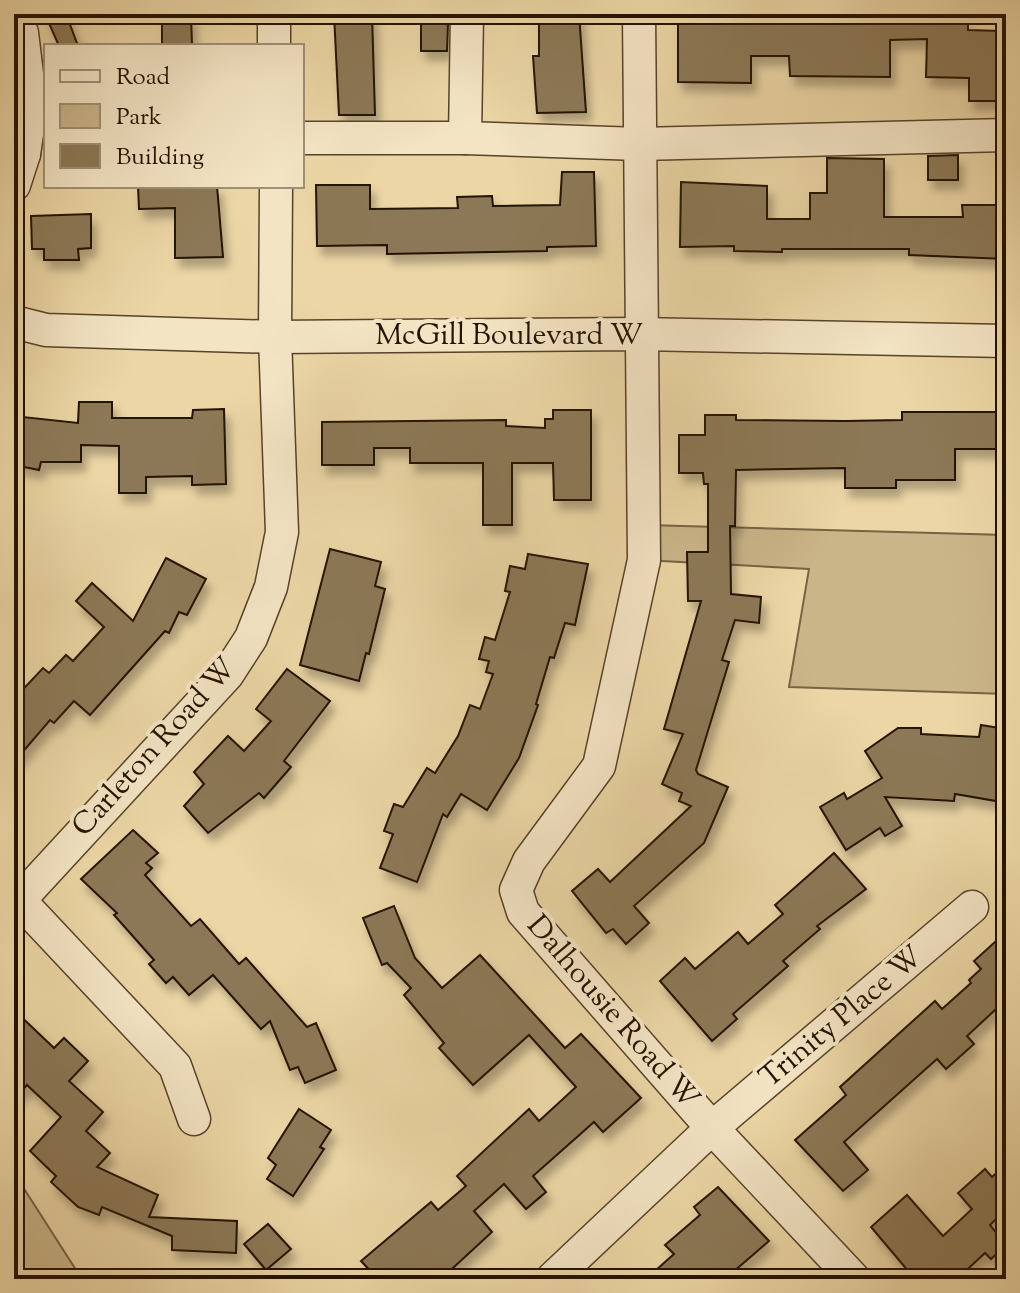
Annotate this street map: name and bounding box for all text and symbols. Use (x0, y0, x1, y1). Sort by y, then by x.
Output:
legend (44, 44, 304, 188)
text: Road (116, 61, 170, 95)
text: Park (116, 101, 162, 135)
text: Building (116, 141, 205, 175)
street label: McGill Boulevard W (375, 315, 643, 358)
street label: Carleton Road W (63, 649, 247, 847)
street label: Dalhousie Road W (516, 907, 708, 1119)
street label: Trinity Place W (751, 937, 933, 1099)

